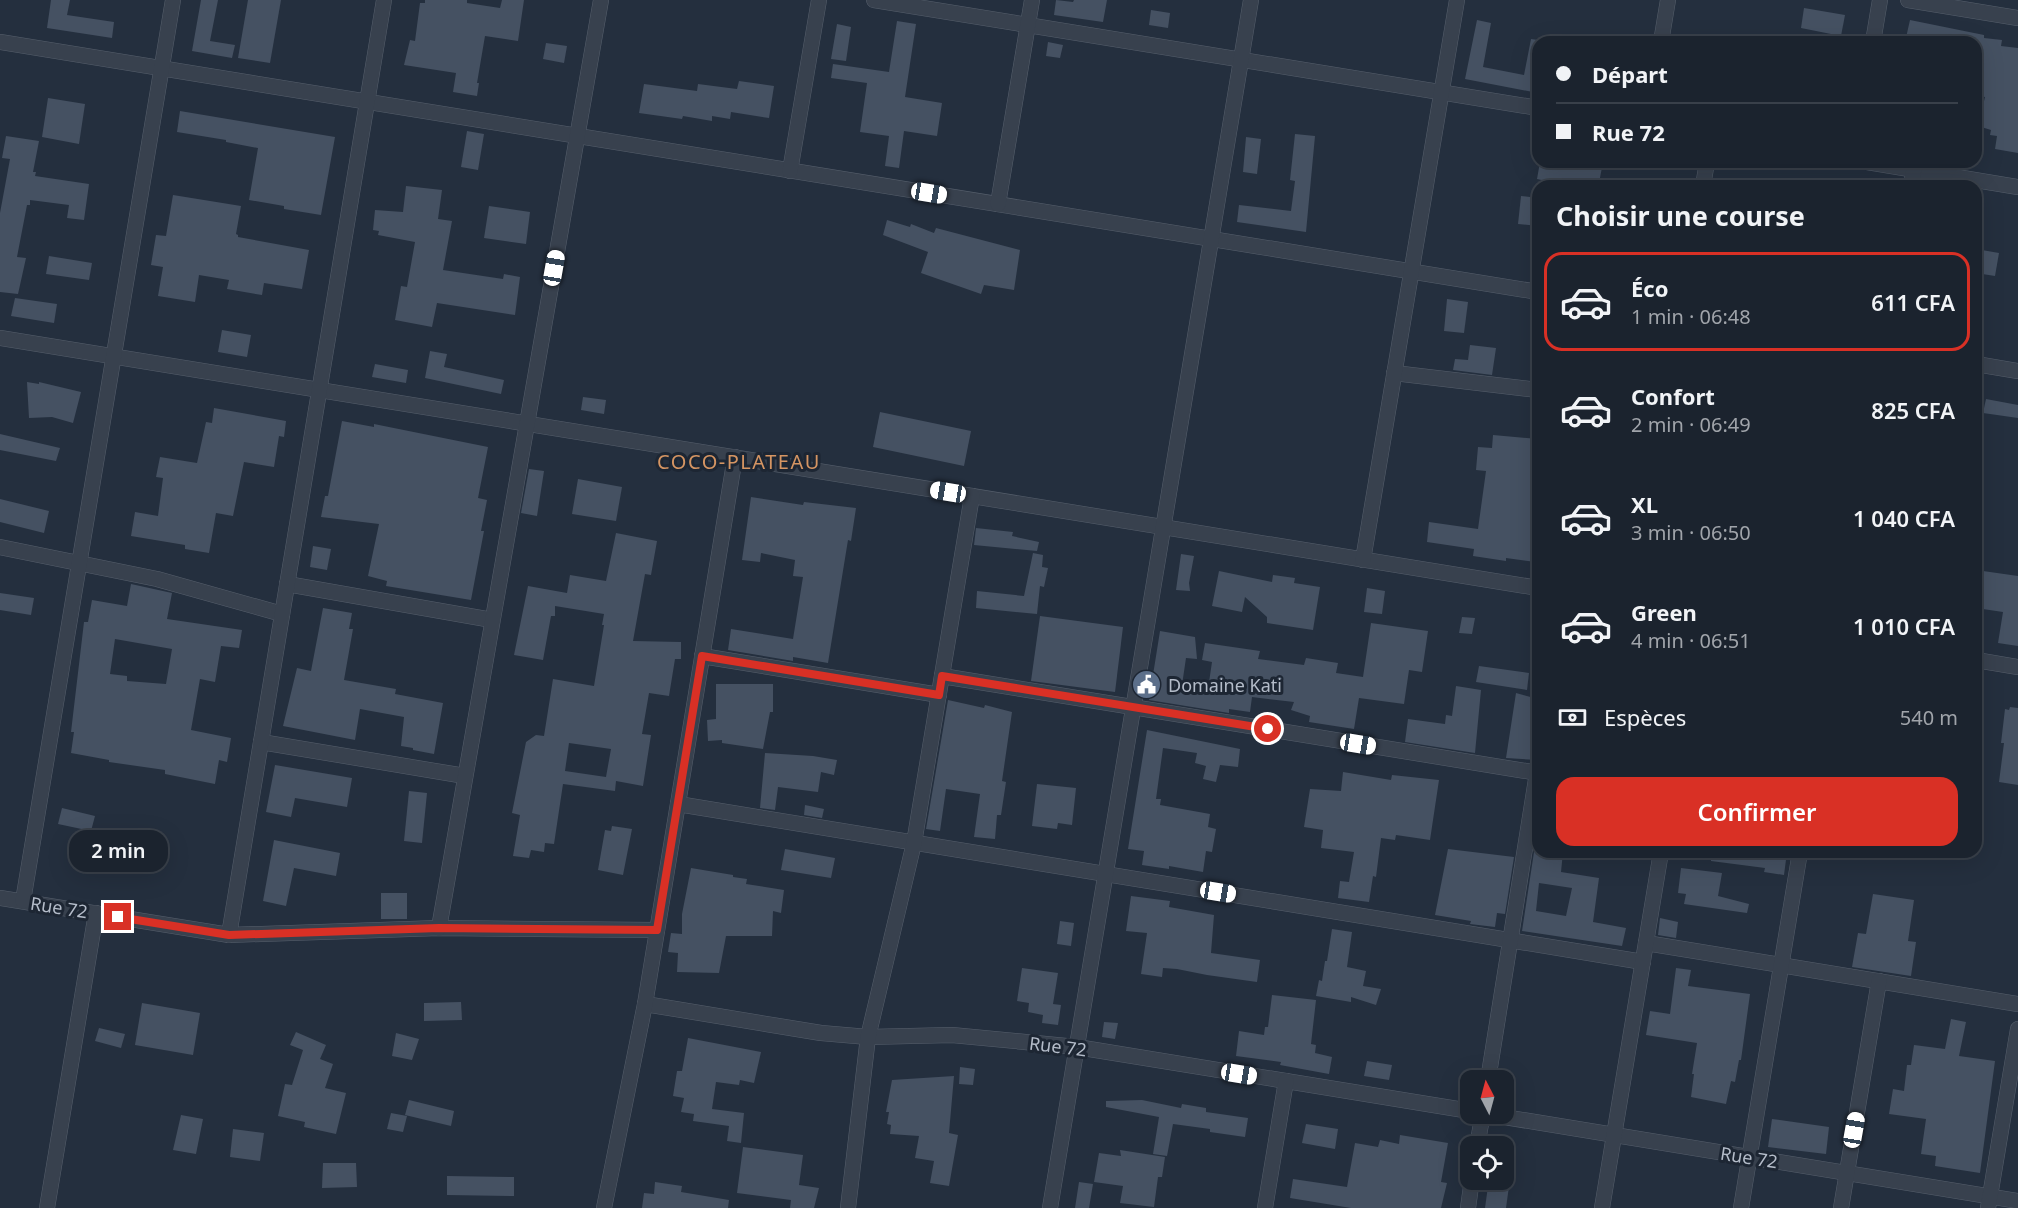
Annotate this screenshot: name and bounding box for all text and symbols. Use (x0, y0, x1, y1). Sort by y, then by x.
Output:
text: Départ (1592, 59, 1668, 89)
text: Rue 72 (1592, 117, 1665, 147)
car (910, 181, 948, 205)
text: Choisir une course (1556, 197, 1805, 234)
car (542, 249, 566, 287)
text: Éco (1631, 273, 1668, 303)
icon: car (1559, 275, 1613, 329)
text: 611 CFA (1871, 287, 1955, 317)
text: 1 min · 06:48 (1631, 303, 1751, 330)
text: Confort (1631, 381, 1715, 411)
icon: car (1559, 383, 1613, 437)
text: 825 CFA (1871, 395, 1955, 425)
text: 2 min · 06:49 (1631, 411, 1751, 438)
district label: COCO-PLATEAU (657, 448, 821, 475)
car (929, 480, 967, 504)
text: XL (1631, 489, 1658, 519)
icon: car (1559, 491, 1613, 545)
text: 1 040 CFA (1853, 503, 1955, 533)
text: 3 min · 06:50 (1631, 519, 1751, 546)
text: Green (1631, 597, 1697, 627)
icon: car (1559, 599, 1613, 653)
text: 1 010 CFA (1853, 611, 1955, 641)
text: 4 min · 06:51 (1631, 627, 1751, 654)
public building icon: Domaine Kati (1131, 669, 1163, 701)
place label: Domaine Kati (1168, 673, 1282, 697)
icon: cash (1556, 701, 1589, 734)
text: Espèces (1604, 702, 1686, 732)
text: 540 m (1900, 704, 1958, 731)
route start (1254, 715, 1281, 742)
car (1339, 732, 1377, 756)
button: Confirmer (1556, 777, 1958, 846)
callout: 2 min (68, 830, 168, 872)
text: 2 min (91, 837, 146, 864)
car (1199, 880, 1237, 904)
street label: Rue 72 (29, 891, 89, 923)
route end (104, 903, 131, 930)
street label: Rue 72 (1028, 1031, 1088, 1061)
car (1220, 1062, 1258, 1086)
north arrow (1460, 1070, 1514, 1124)
map controls (1460, 1070, 1514, 1190)
car (1842, 1111, 1866, 1149)
button: locate (1460, 1136, 1514, 1190)
street label: Rue 72 (1719, 1141, 1779, 1173)

